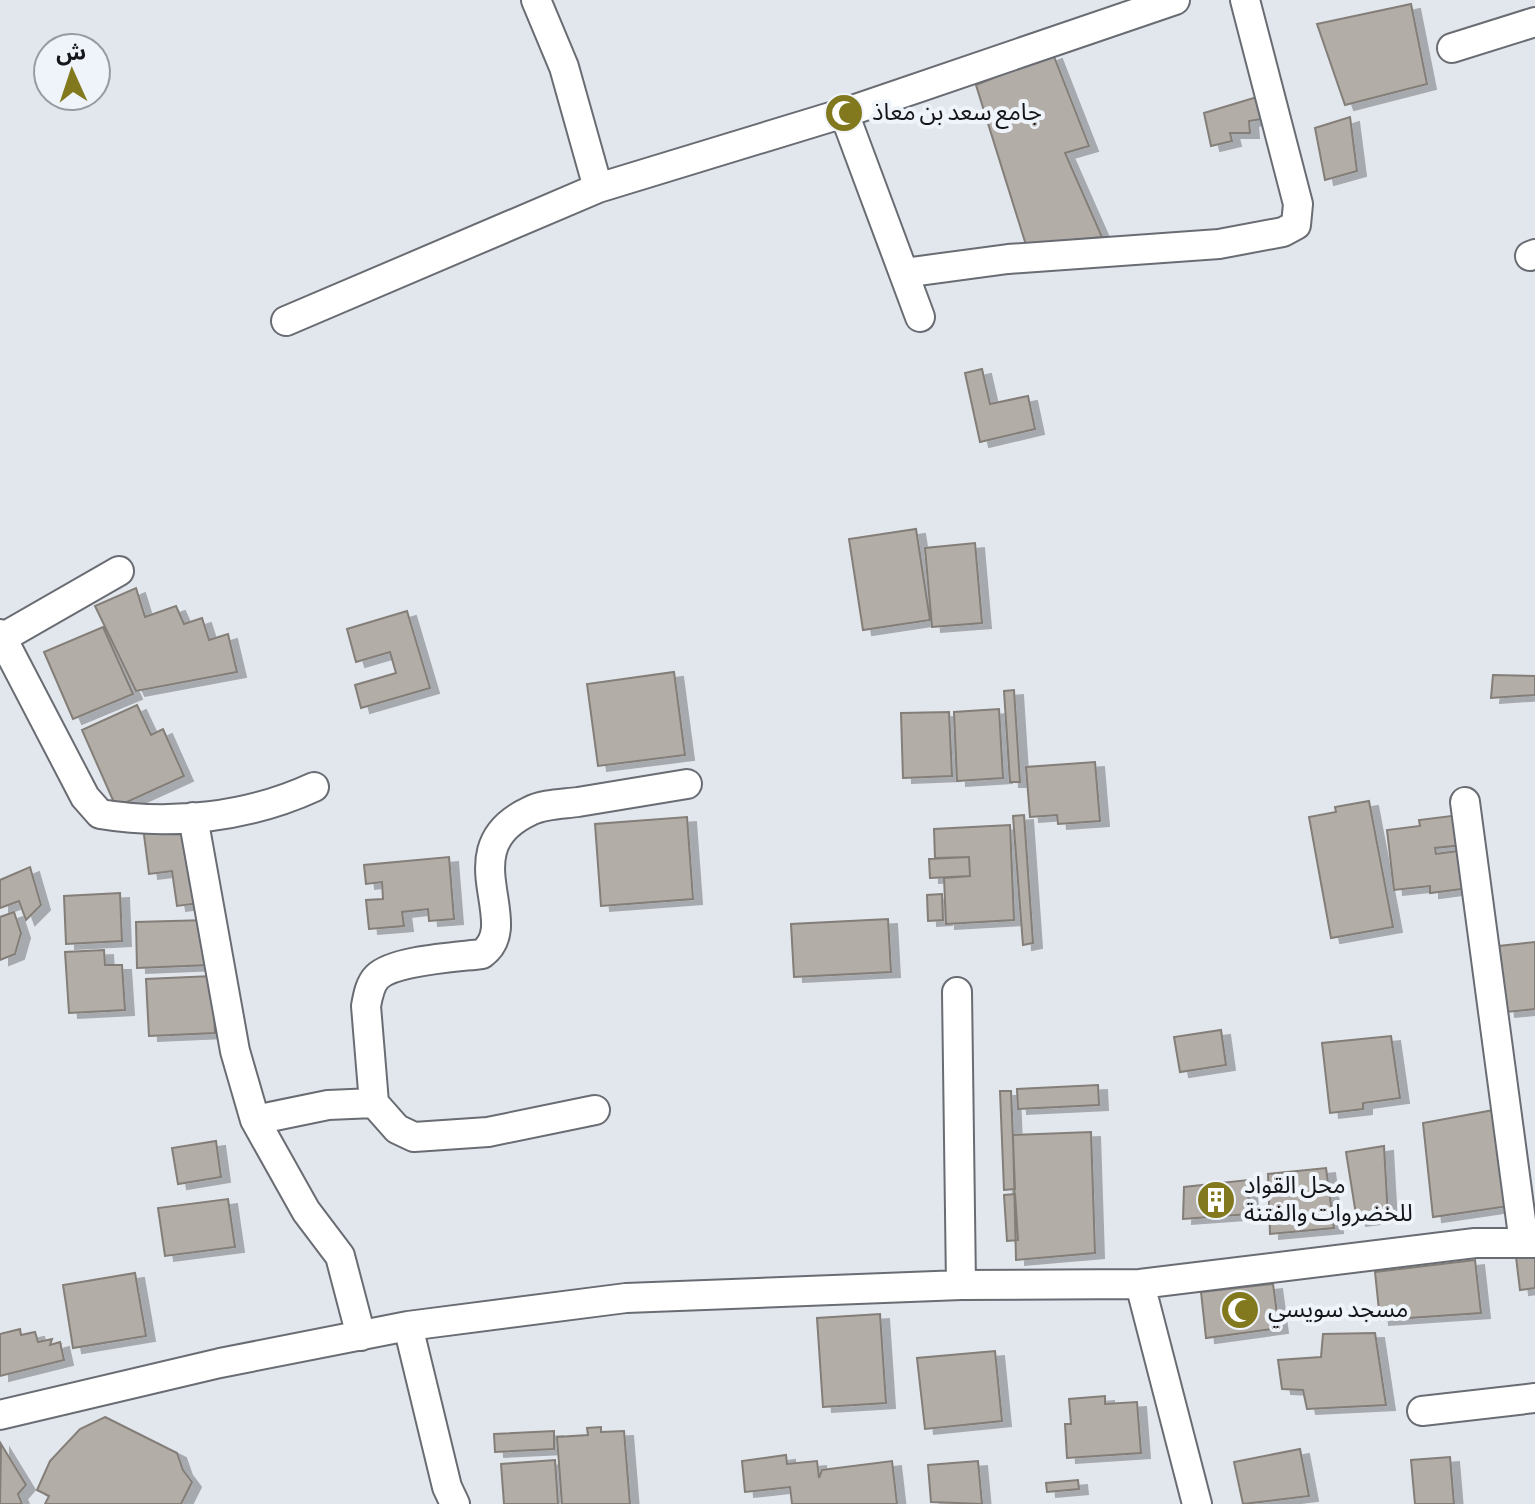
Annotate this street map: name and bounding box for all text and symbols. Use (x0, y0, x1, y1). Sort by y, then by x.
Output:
north arrow (32, 32, 112, 112)
text: ش (55, 41, 87, 66)
mosque icon: جامع سعد بن معاذ (823, 92, 865, 134)
place label: جامع سعد بن معاذ (872, 101, 1042, 129)
place label: محل القواد للخضروات والفتنة (1244, 1174, 1413, 1227)
building icon: محل القواد للخضروات والفتنة (1195, 1179, 1237, 1221)
mosque icon: مسجد سويسي (1219, 1289, 1261, 1331)
place label: مسجد سويسي (1268, 1298, 1408, 1328)

